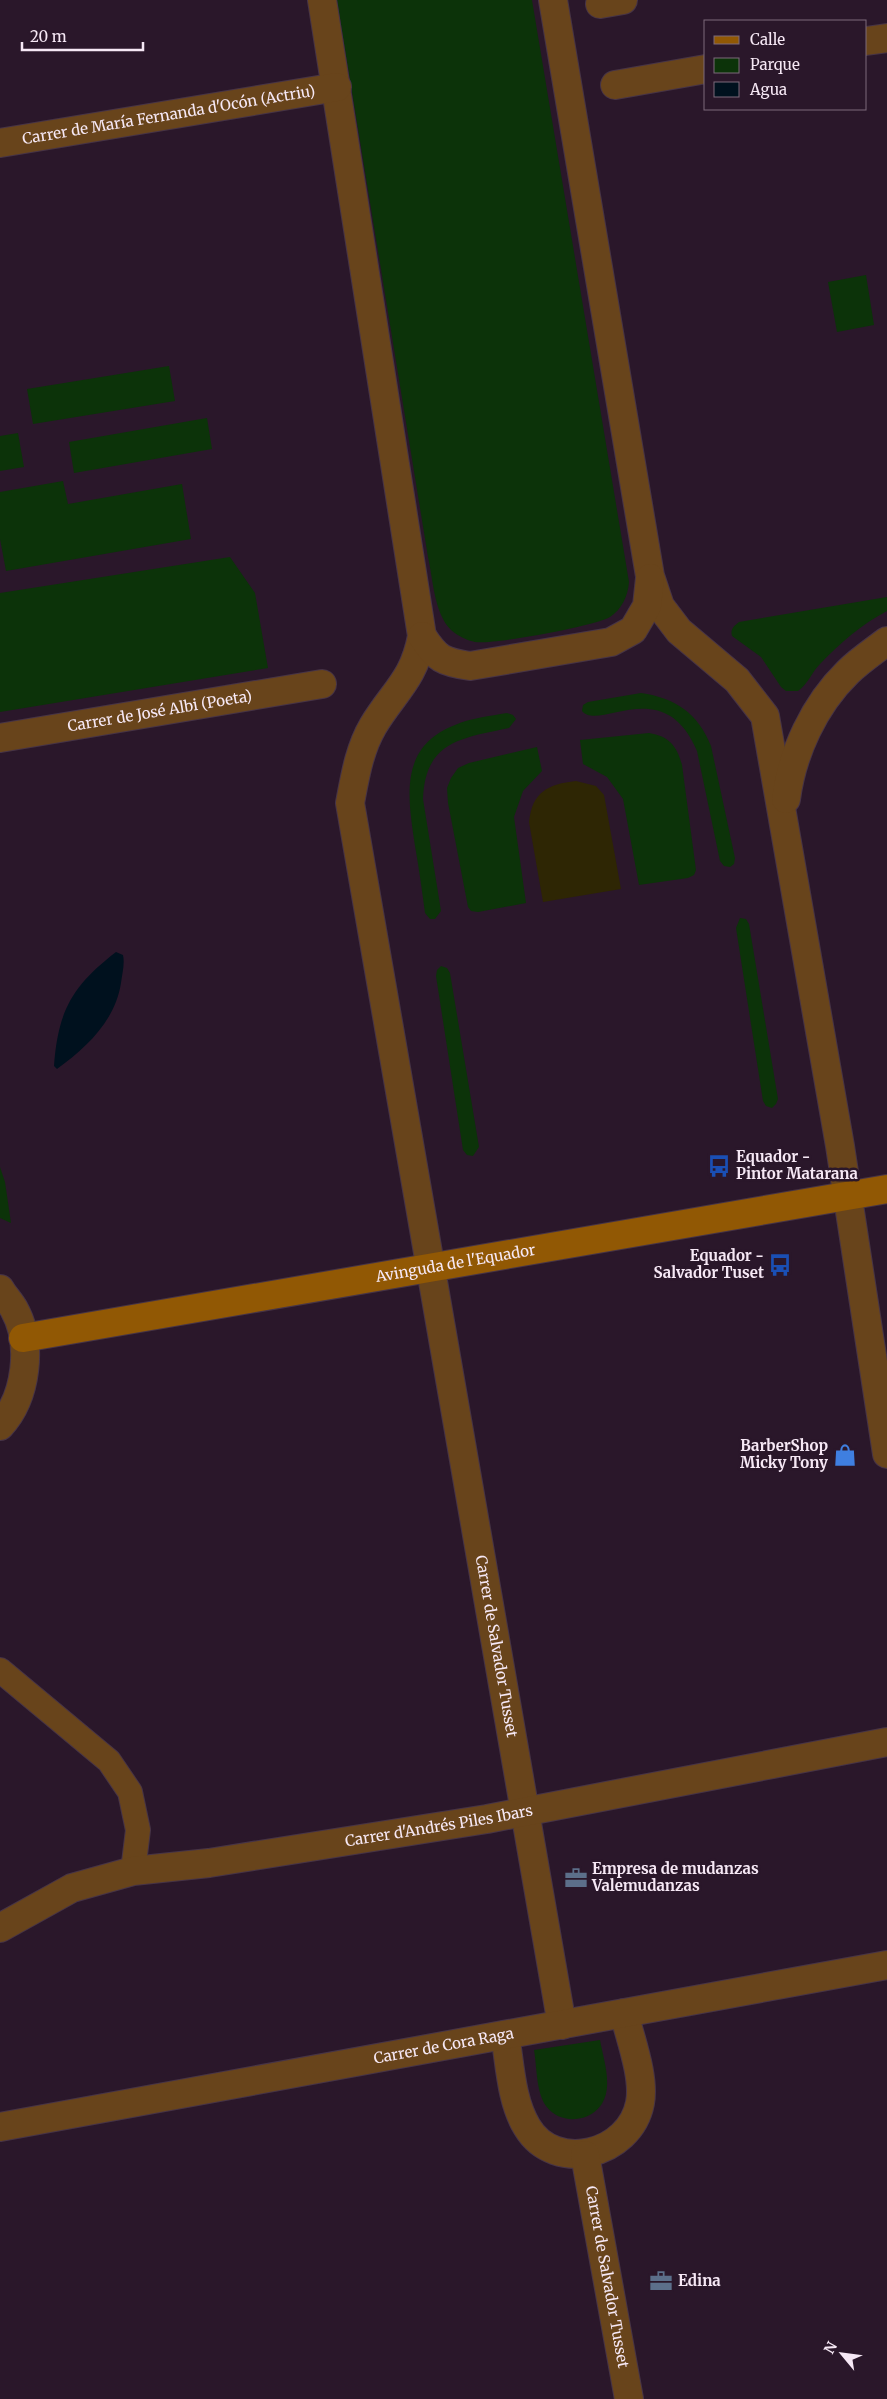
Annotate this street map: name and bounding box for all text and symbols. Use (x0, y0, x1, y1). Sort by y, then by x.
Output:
scale bar (22, 20, 144, 52)
legend (704, 20, 867, 110)
text: 20 m (30, 27, 67, 46)
text: Calle (750, 30, 785, 49)
text: Parque (750, 55, 800, 74)
text: Agua (749, 80, 787, 99)
street label: Carrer de María Fernanda d'Ocón (Actriu) (21, 81, 316, 148)
street label: Carrer de José Albi (Poeta) (66, 686, 253, 736)
place label: Equador - Pintor Matarana (736, 1147, 858, 1183)
bus stop icon: Equador - Pintor Matarana (706, 1153, 732, 1179)
street label: Avinguda de l'Equador (373, 1240, 537, 1286)
place label: Equador - Salvador Tuset (654, 1246, 764, 1282)
bus stop icon: Equador - Salvador Tuset (767, 1252, 793, 1278)
place label: BarberShop Micky Tony (740, 1436, 828, 1472)
shop icon: BarberShop Micky Tony (832, 1442, 858, 1468)
street label: Carrer de Salvador Tusset (472, 1554, 522, 1739)
street label: Carrer d'Andrés Piles Ibars (344, 1800, 534, 1850)
place label: Empresa de mudanzas Valemudanzas (591, 1859, 759, 1895)
office icon: Empresa de mudanzas Valemudanzas (563, 1865, 589, 1891)
street label: Carrer de Cora Raga (372, 2023, 515, 2068)
street label: Carrer de Salvador Tusset (582, 2184, 633, 2370)
office icon: Edina (648, 2268, 674, 2294)
place label: Edina (678, 2271, 721, 2290)
north arrow (817, 2329, 867, 2379)
text: N (820, 2338, 841, 2357)

